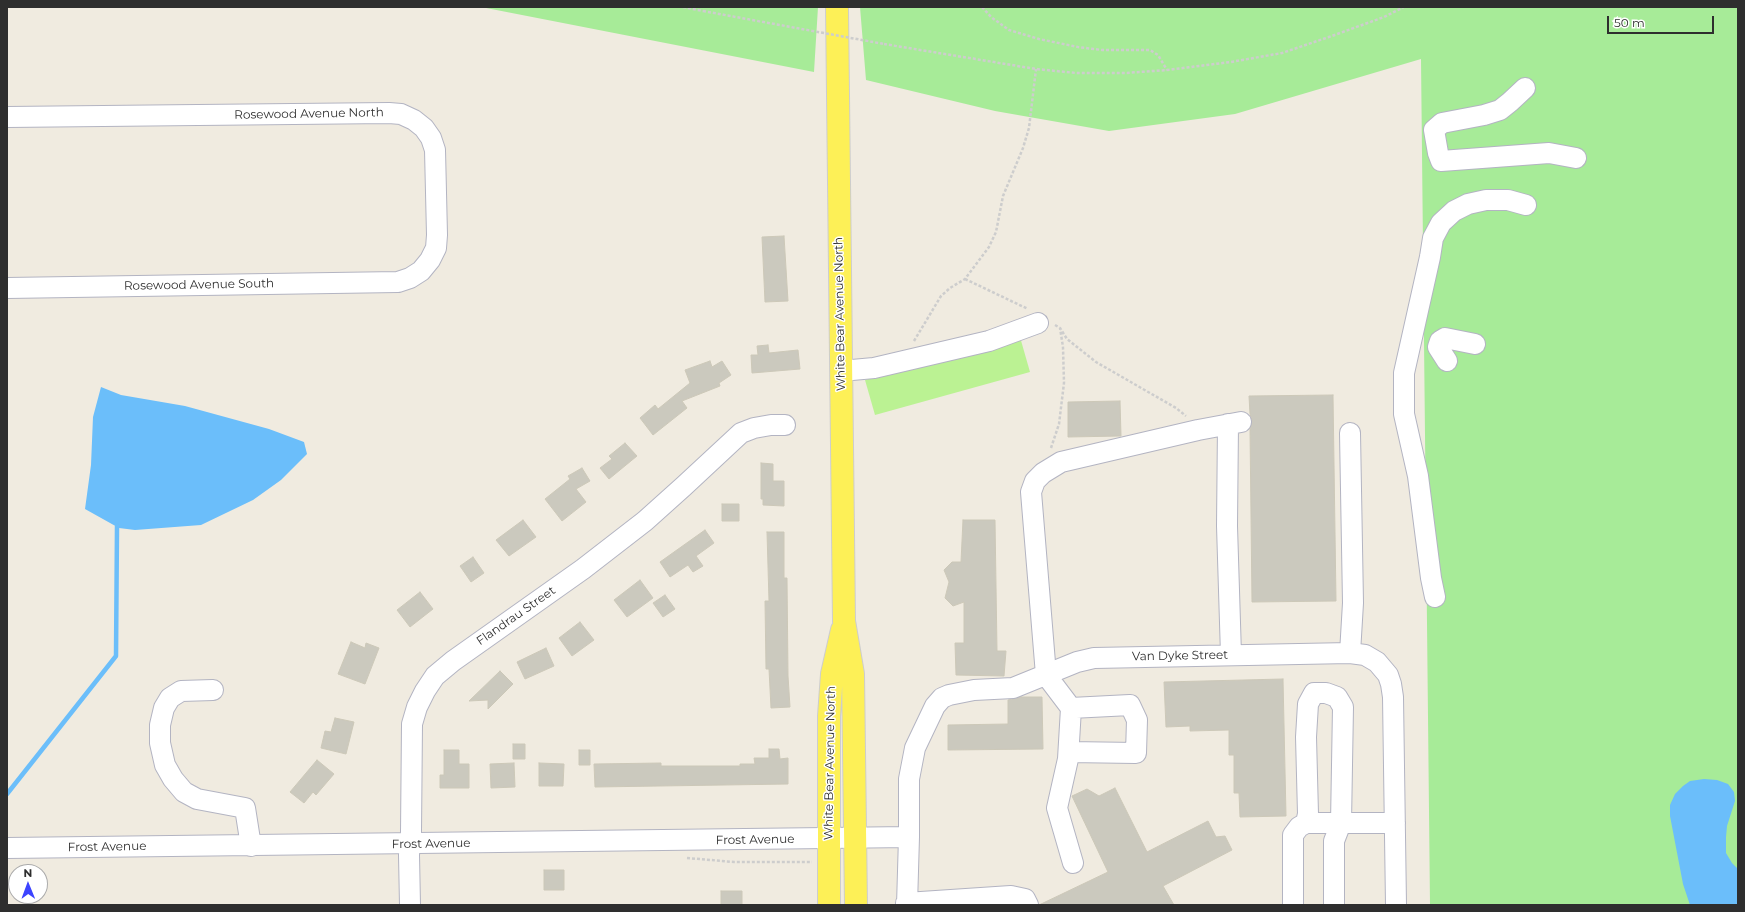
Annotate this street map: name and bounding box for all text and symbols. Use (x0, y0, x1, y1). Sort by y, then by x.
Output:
scale bar (1609, 8, 1716, 34)
text: 50 m (1614, 15, 1645, 30)
street label: Rosewood Avenue North (234, 105, 384, 123)
street label: White Bear Avenue North (831, 237, 849, 391)
street label: Rosewood Avenue South (124, 276, 274, 294)
street label: Flandrau Street (474, 583, 558, 649)
street label: Van Dyke Street (1132, 648, 1228, 664)
street label: White Bear Avenue North (821, 686, 839, 840)
street label: Frost Avenue (715, 832, 795, 848)
street label: Frost Avenue (391, 836, 471, 852)
street label: Frost Avenue (67, 839, 147, 855)
north arrow (8, 864, 48, 904)
text: N (23, 866, 32, 880)

